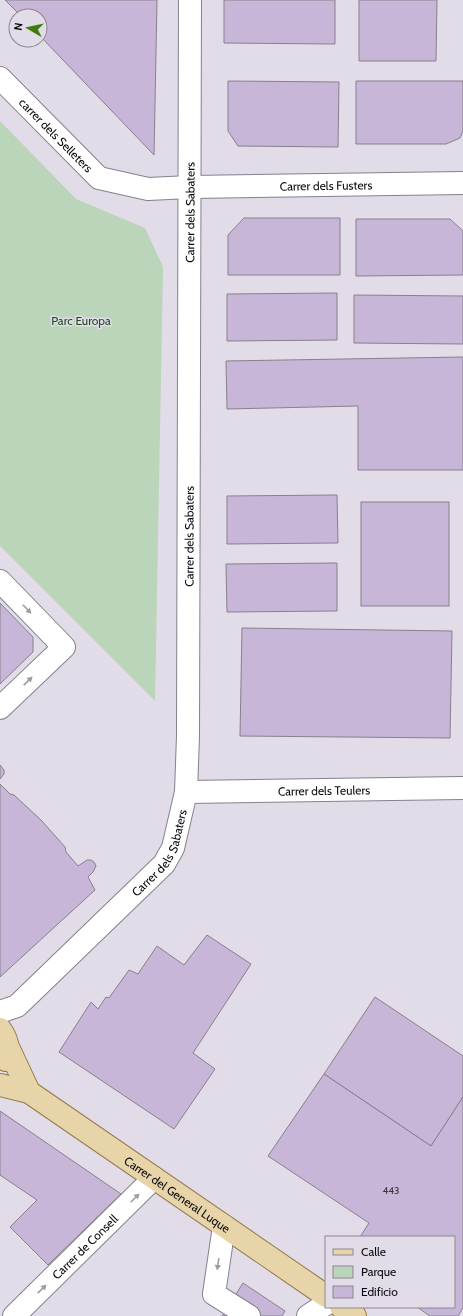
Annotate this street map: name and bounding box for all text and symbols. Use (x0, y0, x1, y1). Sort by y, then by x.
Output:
north arrow (8, 8, 48, 48)
text: N (11, 21, 26, 31)
street label: carrer dels Selleters (16, 95, 96, 175)
street label: Carrer dels Sabaters (182, 162, 197, 263)
street label: Carrer dels Fusters (280, 177, 372, 193)
park label: Parc Europa (51, 313, 111, 328)
street label: Carrer dels Sabaters (181, 486, 196, 587)
one-way arrow (22, 604, 32, 614)
one-way arrow (23, 676, 33, 686)
street label: Carrer dels Teulers (278, 782, 370, 798)
street label: Carrer dels Sabaters (128, 808, 189, 899)
street label: Carrer del General Luque (122, 1152, 233, 1236)
house number: 443 (383, 1184, 399, 1197)
one-way arrow (130, 1193, 140, 1203)
street label: Carrer de Consell (49, 1211, 121, 1282)
legend (325, 1236, 455, 1308)
text: Calle (361, 1244, 386, 1259)
one-way arrow (215, 1258, 221, 1270)
text: Parque (361, 1264, 396, 1279)
one-way arrow (37, 1284, 47, 1294)
text: Edificio (361, 1284, 398, 1299)

